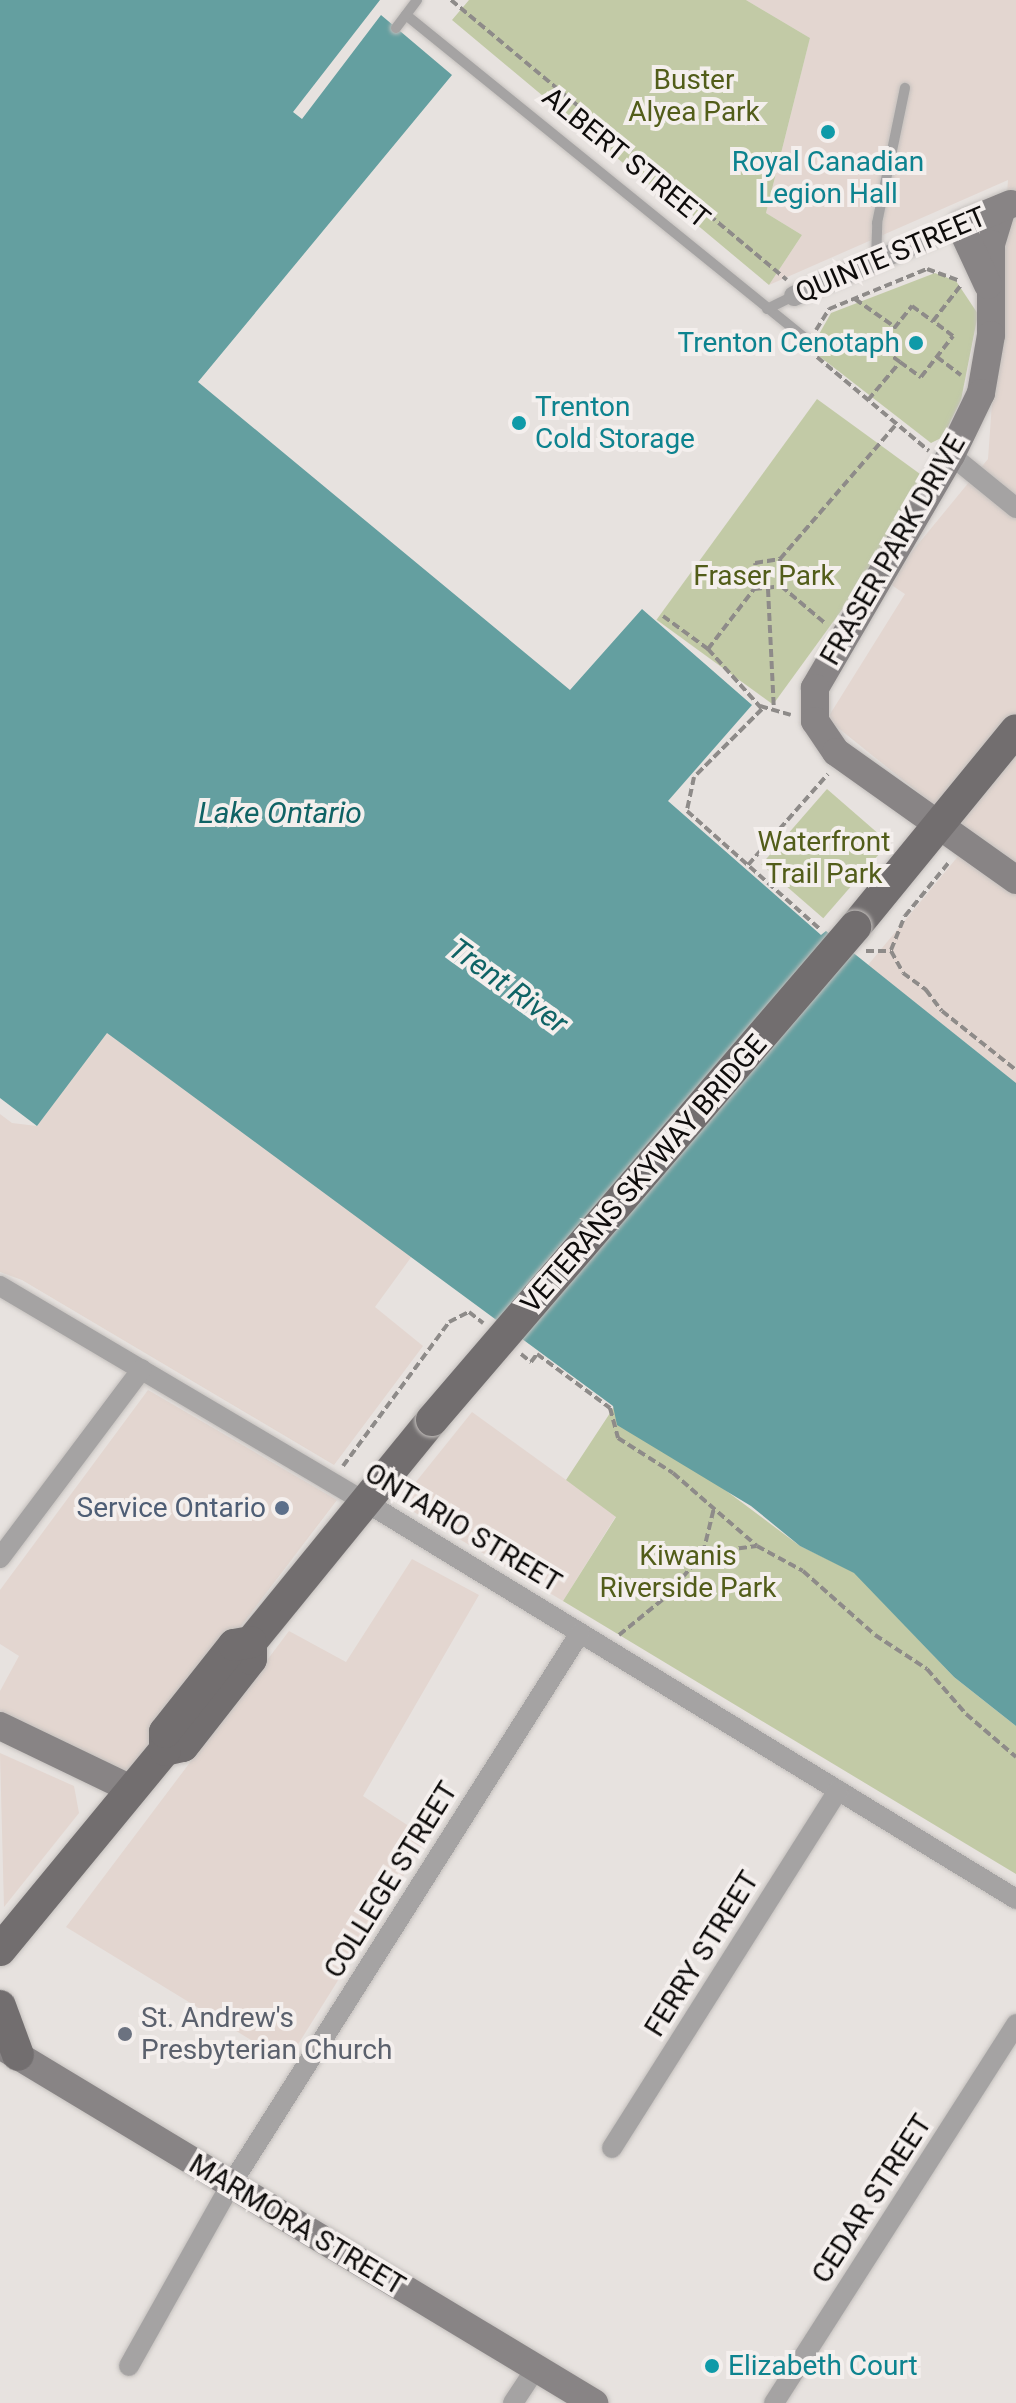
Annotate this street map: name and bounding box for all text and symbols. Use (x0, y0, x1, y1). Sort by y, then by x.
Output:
park label: Buster Alyea Park (628, 63, 760, 129)
street label: ALBERT STREET (535, 80, 717, 236)
marker: Royal Canadian Legion Hall (819, 123, 837, 141)
place label: Royal Canadian Legion Hall (732, 145, 924, 211)
street label: QUINTE STREET (791, 200, 991, 310)
place label: Trenton Cenotaph (677, 326, 900, 360)
marker: Trenton Cenotaph (907, 334, 925, 352)
place label: Trenton Cold Storage (535, 390, 695, 456)
marker: Trenton Cold Storage (510, 414, 528, 432)
street label: FRASER PARK DRIVE (813, 429, 973, 671)
park label: Fraser Park (693, 559, 835, 593)
water label: Lake Ontario (198, 795, 362, 831)
park label: Waterfront Trail Park (758, 825, 890, 891)
water label: Trent River (441, 931, 575, 1041)
street label: VETERANS SKYWAY BRIDGE (514, 1028, 774, 1320)
street label: ONTARIO STREET (359, 1456, 567, 1600)
place label: Service Ontario (77, 1491, 266, 1525)
marker: Service Ontario (273, 1499, 291, 1517)
park label: Kiwanis Riverside Park (599, 1539, 777, 1605)
street label: COLLEGE STREET (317, 1776, 465, 1984)
street label: FERRY STREET (638, 1865, 766, 2043)
place label: St. Andrew's Presbyterian Church (141, 2001, 392, 2067)
marker: St. Andrew's Presbyterian Church (116, 2025, 134, 2043)
street label: CEDAR STREET (805, 2108, 939, 2290)
street label: MARMORA STREET (183, 2147, 411, 2303)
place label: Elizabeth Court (728, 2349, 918, 2383)
marker: Elizabeth Court (703, 2357, 721, 2375)

